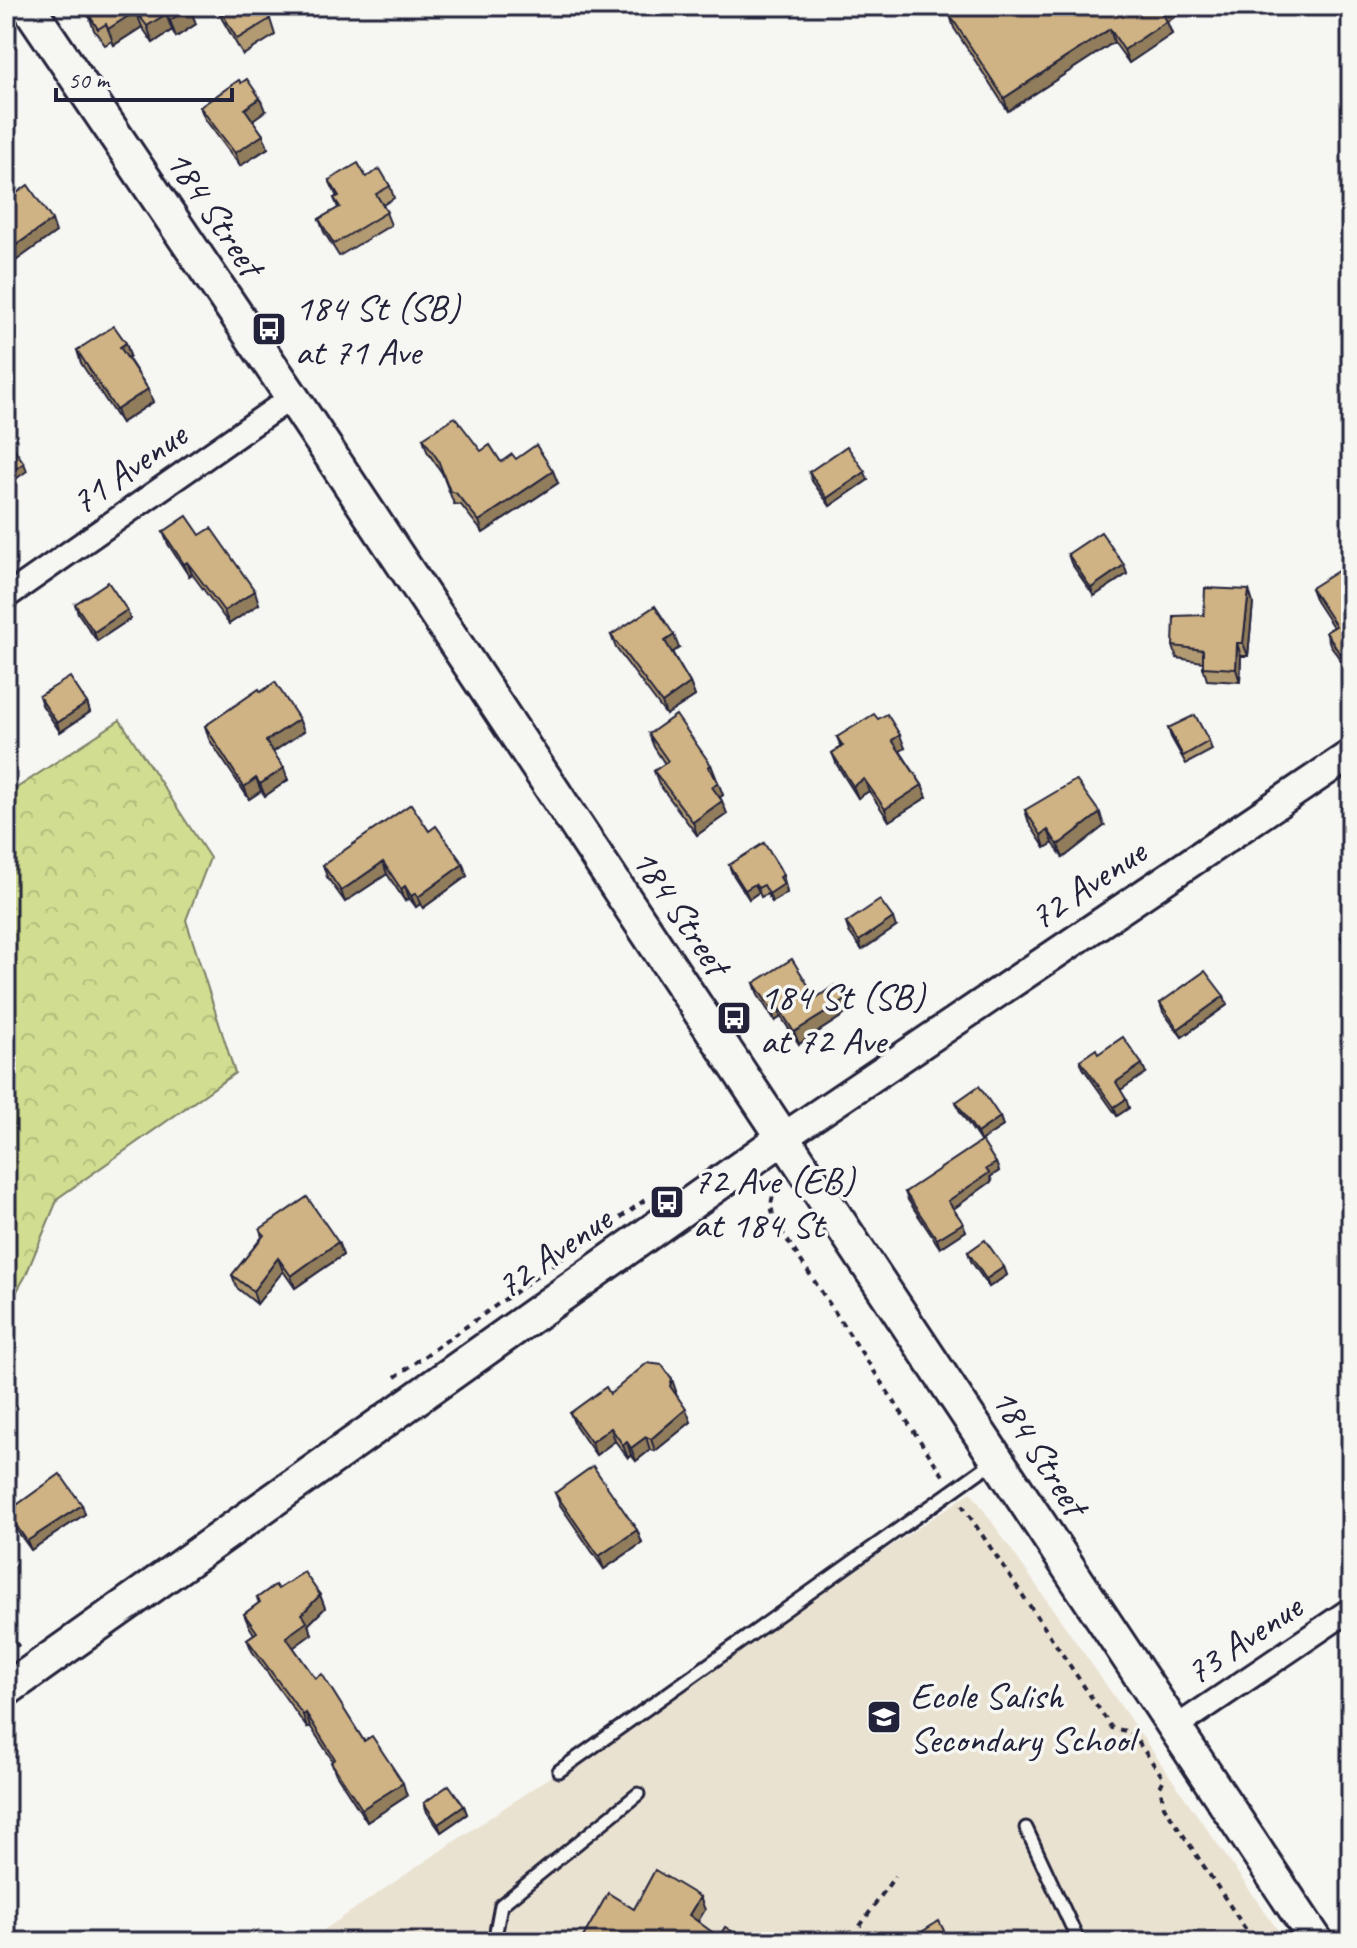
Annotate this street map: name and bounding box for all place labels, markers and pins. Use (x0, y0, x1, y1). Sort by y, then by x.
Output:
place label: 184 St (SB) at 71 Ave (295, 284, 462, 375)
bus stop icon: 184 St (SB) at 71 Ave (250, 310, 288, 348)
place label: 184 St (SB) at 72 Ave (760, 973, 927, 1064)
bus stop icon: 184 St (SB) at 72 Ave (715, 999, 753, 1037)
place label: 72 Ave (EB) at 184 St (693, 1157, 857, 1248)
bus stop icon: 72 Ave (EB) at 184 St (648, 1183, 686, 1221)
place label: Ecole Salish Secondary School (910, 1672, 1141, 1763)
school or university icon: Ecole Salish Secondary School (865, 1698, 903, 1736)

